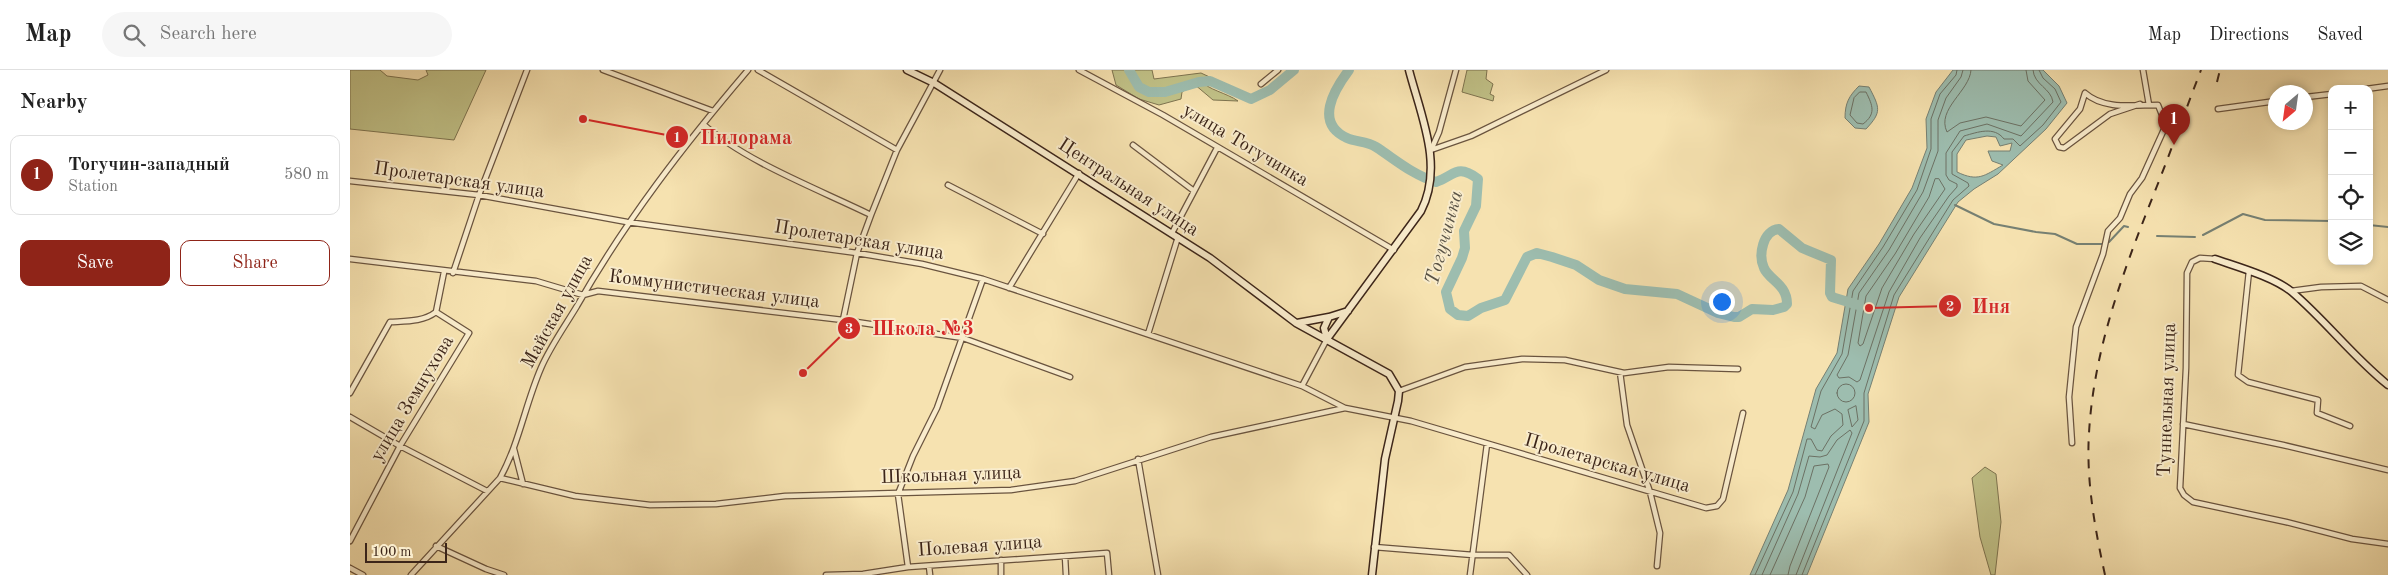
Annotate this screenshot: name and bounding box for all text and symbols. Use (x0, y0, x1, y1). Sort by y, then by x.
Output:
search box (102, 12, 452, 57)
icon: search (120, 21, 148, 49)
text: Map (25, 23, 72, 47)
text: Search here (160, 25, 257, 44)
text: Map (2148, 26, 2181, 44)
text: Directions (2209, 26, 2289, 44)
text: Saved (2317, 26, 2363, 44)
north arrow (2268, 85, 2313, 130)
map controls (2328, 85, 2373, 265)
button: + (2328, 85, 2373, 130)
text: Nearby (20, 92, 88, 113)
street label: улица Тогучинка (1179, 101, 1312, 191)
pin: 1 (2158, 104, 2190, 145)
callout: Пилорама (665, 119, 802, 154)
text: Пилорама (700, 129, 792, 149)
button: − (2328, 130, 2373, 175)
text: 1 (673, 131, 681, 146)
street label: Центральная улица (1054, 135, 1202, 241)
text: Тогучин-западный (68, 156, 230, 175)
street label: Пролетарская улица (373, 160, 546, 202)
text: 1 (32, 167, 42, 183)
text: 580 m (284, 167, 329, 183)
button: locate (2328, 175, 2373, 220)
text: Station (68, 179, 118, 195)
water label: Тогучинка (1423, 188, 1467, 288)
street label: Пролетарская улица (773, 218, 946, 264)
button: layers (2328, 220, 2373, 265)
button: Save (20, 240, 170, 286)
button: Share (180, 240, 330, 286)
street label: Майская улица (519, 252, 597, 372)
street label: Коммунистическая улица (607, 268, 821, 312)
callout: Иня (1937, 288, 2021, 323)
your location (1709, 289, 1735, 315)
text: Иня (1972, 298, 2010, 318)
text: 2 (1946, 300, 1954, 315)
callout: Школа №3 (837, 310, 984, 345)
text: Школа №3 (872, 320, 974, 340)
text: 3 (845, 322, 853, 337)
street label: Туннельная улица (2156, 322, 2180, 477)
street label: улица Земнухова (368, 332, 458, 465)
street label: Пролетарская улица (1522, 431, 1693, 497)
street label: Школьная улица (880, 464, 1022, 488)
street label: Полевая улица (917, 533, 1044, 561)
scale bar (365, 540, 448, 563)
text: 100 m (372, 545, 411, 559)

